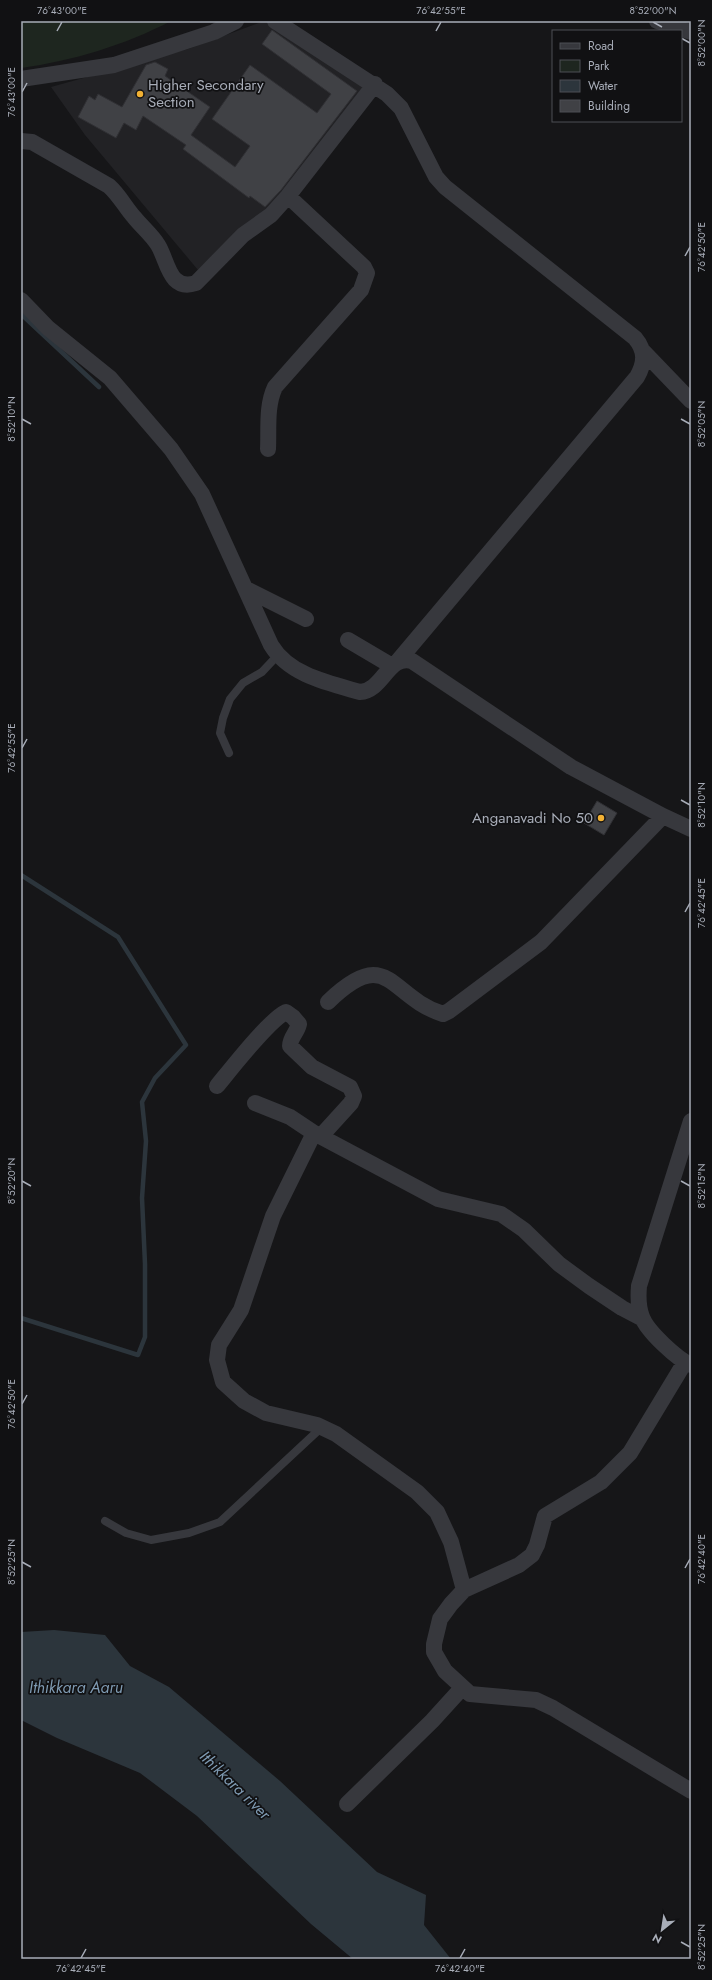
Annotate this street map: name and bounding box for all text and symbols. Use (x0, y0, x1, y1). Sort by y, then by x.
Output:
text: 76°43'00"E (37, 3, 87, 18)
text: 76°42'55"E (416, 3, 466, 18)
text: 8°52'00"N (630, 3, 676, 18)
text: 8°52'00"N (694, 20, 709, 66)
legend (552, 30, 682, 122)
text: Road (588, 37, 614, 55)
text: Park (588, 57, 610, 75)
text: 76°43'00"E (4, 67, 19, 117)
place label: Higher Secondary Section (148, 74, 264, 113)
text: Water (588, 77, 619, 95)
marker: Higher Secondary Section (135, 89, 145, 99)
text: Building (588, 97, 630, 115)
text: 76°42'50"E (694, 222, 709, 272)
text: 8°52'10"N (4, 396, 19, 442)
text: 8°52'05"N (694, 401, 709, 447)
text: 76°42'55"E (4, 723, 19, 773)
text: 8°52'10"N (694, 782, 709, 828)
place label: Anganavadi No 50 (472, 807, 593, 829)
marker: Anganavadi No 50 (596, 813, 606, 823)
text: 76°42'45"E (694, 878, 709, 928)
text: 8°52'20"N (4, 1158, 19, 1204)
text: 8°52'15"N (694, 1164, 709, 1208)
text: 76°42'50"E (4, 1379, 19, 1429)
text: 76°42'40"E (694, 1534, 709, 1584)
text: 8°52'25"N (4, 1539, 19, 1585)
water label: Ithikkara Aaru (29, 1676, 123, 1699)
water label: Ithikkara river (194, 1745, 277, 1826)
north arrow (642, 1910, 682, 1950)
text: 8°52'25"N (694, 1924, 709, 1970)
text: N (649, 1930, 665, 1948)
text: 76°42'45"E (56, 1961, 106, 1976)
text: 76°42'40"E (435, 1961, 485, 1976)

